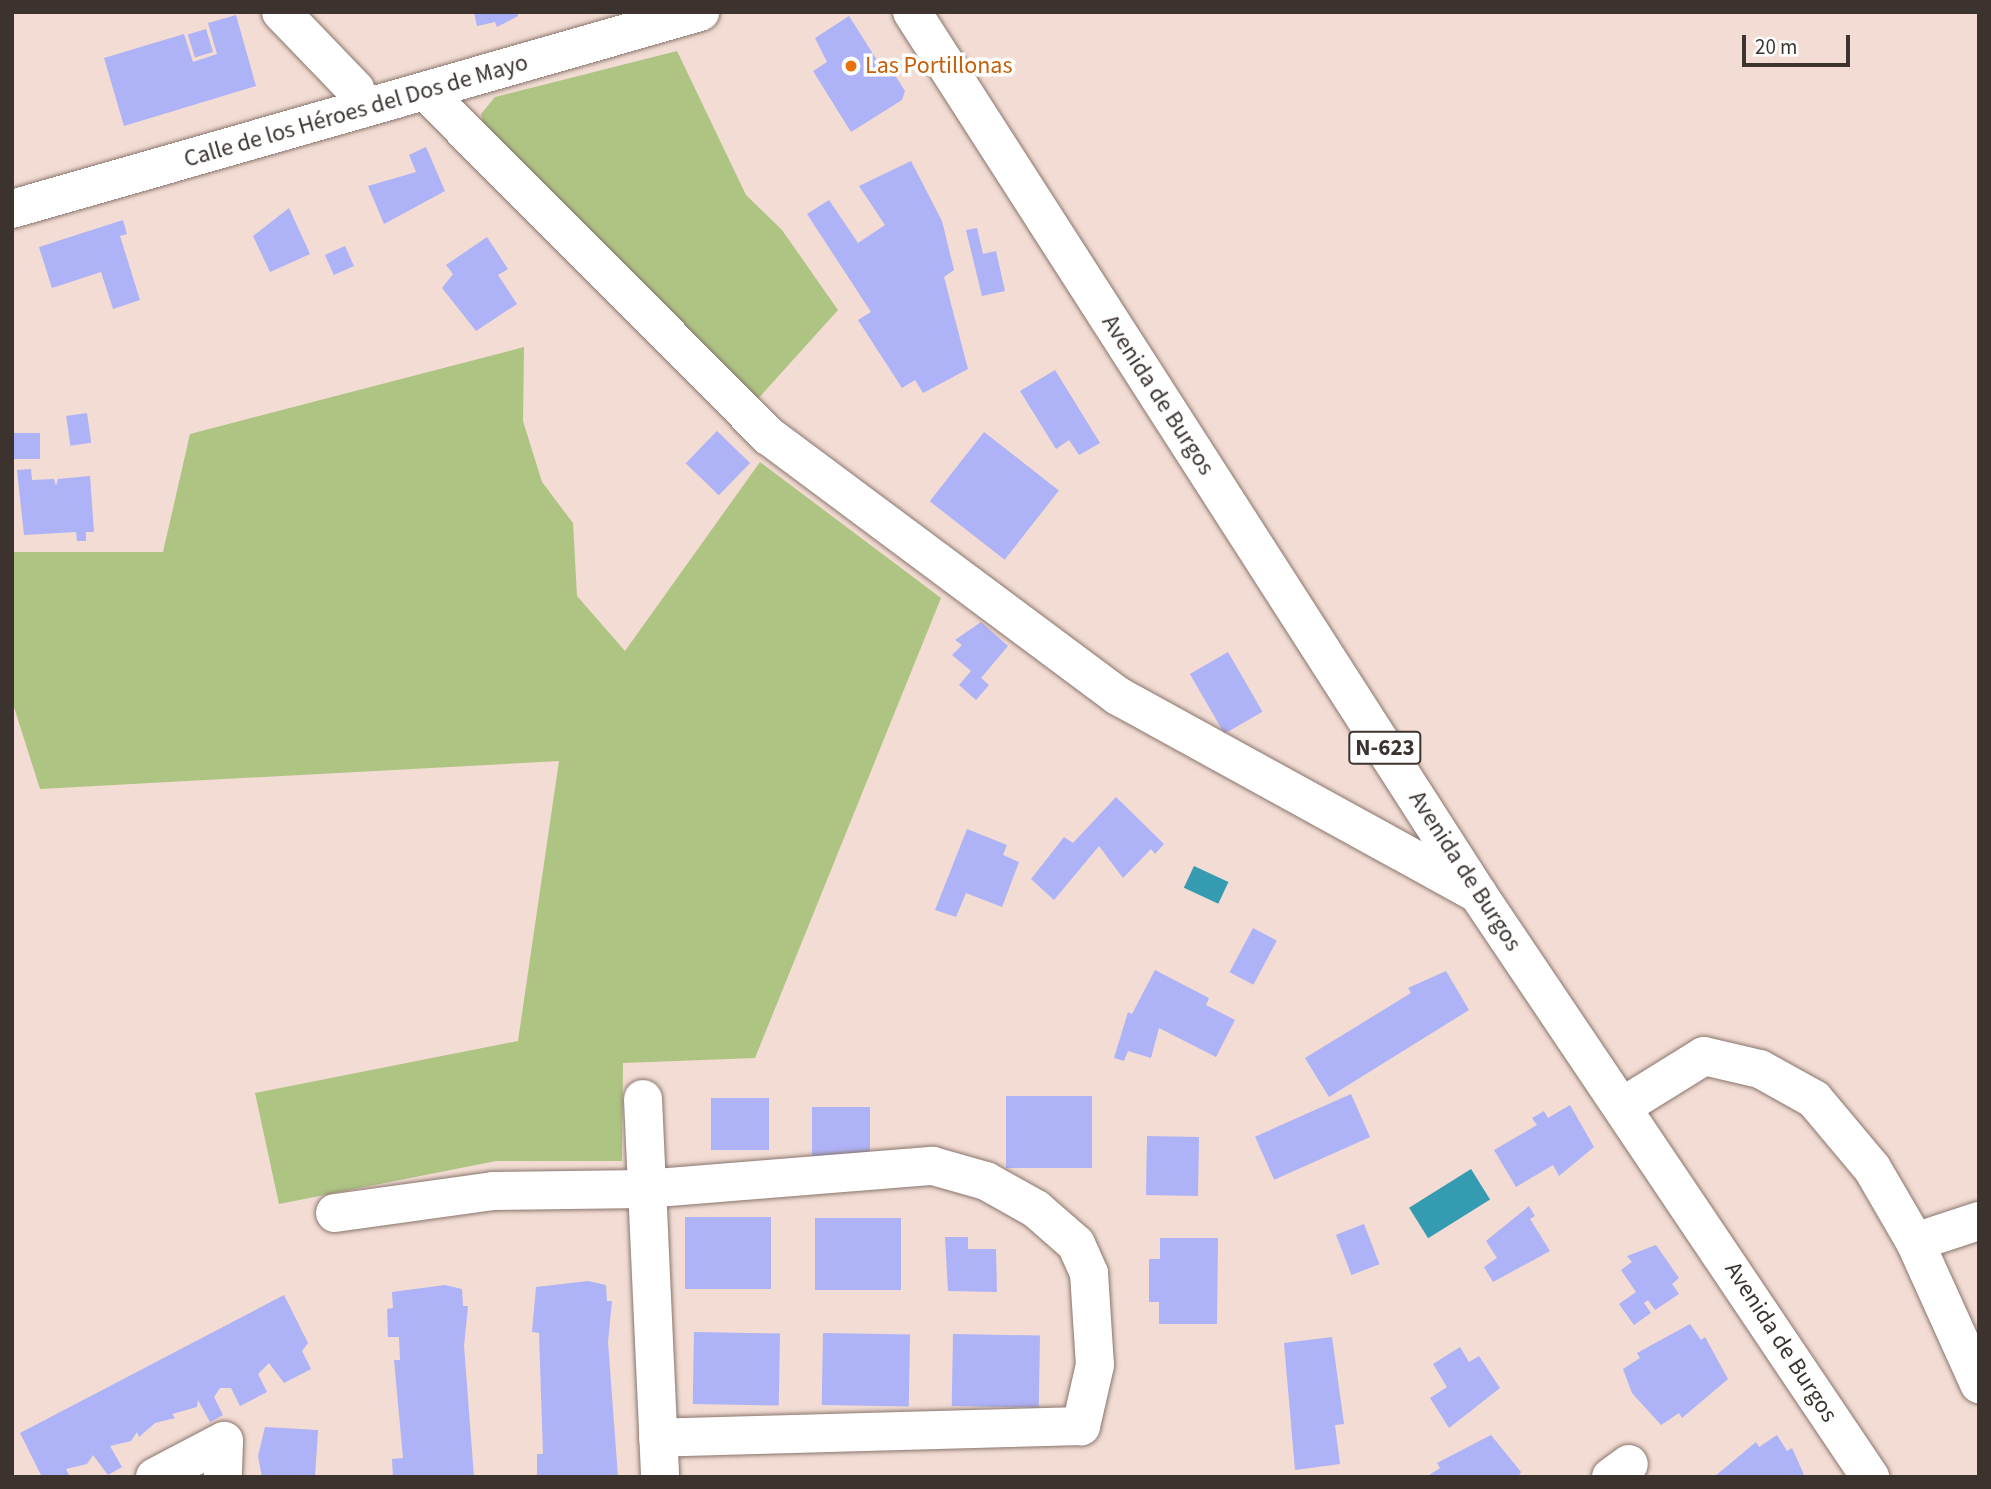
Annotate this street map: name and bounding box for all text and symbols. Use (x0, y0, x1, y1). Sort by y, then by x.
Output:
scale bar (1746, 21, 1854, 65)
text: 20 m (1755, 32, 1797, 62)
street label: Calle de los Héroes del Dos de Mayo (181, 48, 531, 174)
place label: Las Portillonas (865, 52, 1013, 80)
marker: Las Portillonas (843, 58, 859, 74)
street label: Avenida de Burgos (1095, 310, 1221, 480)
road number: N-623 (1348, 728, 1422, 768)
street label: Avenida de Burgos (1402, 786, 1528, 956)
street label: Avenida de Burgos (1718, 1257, 1844, 1427)

